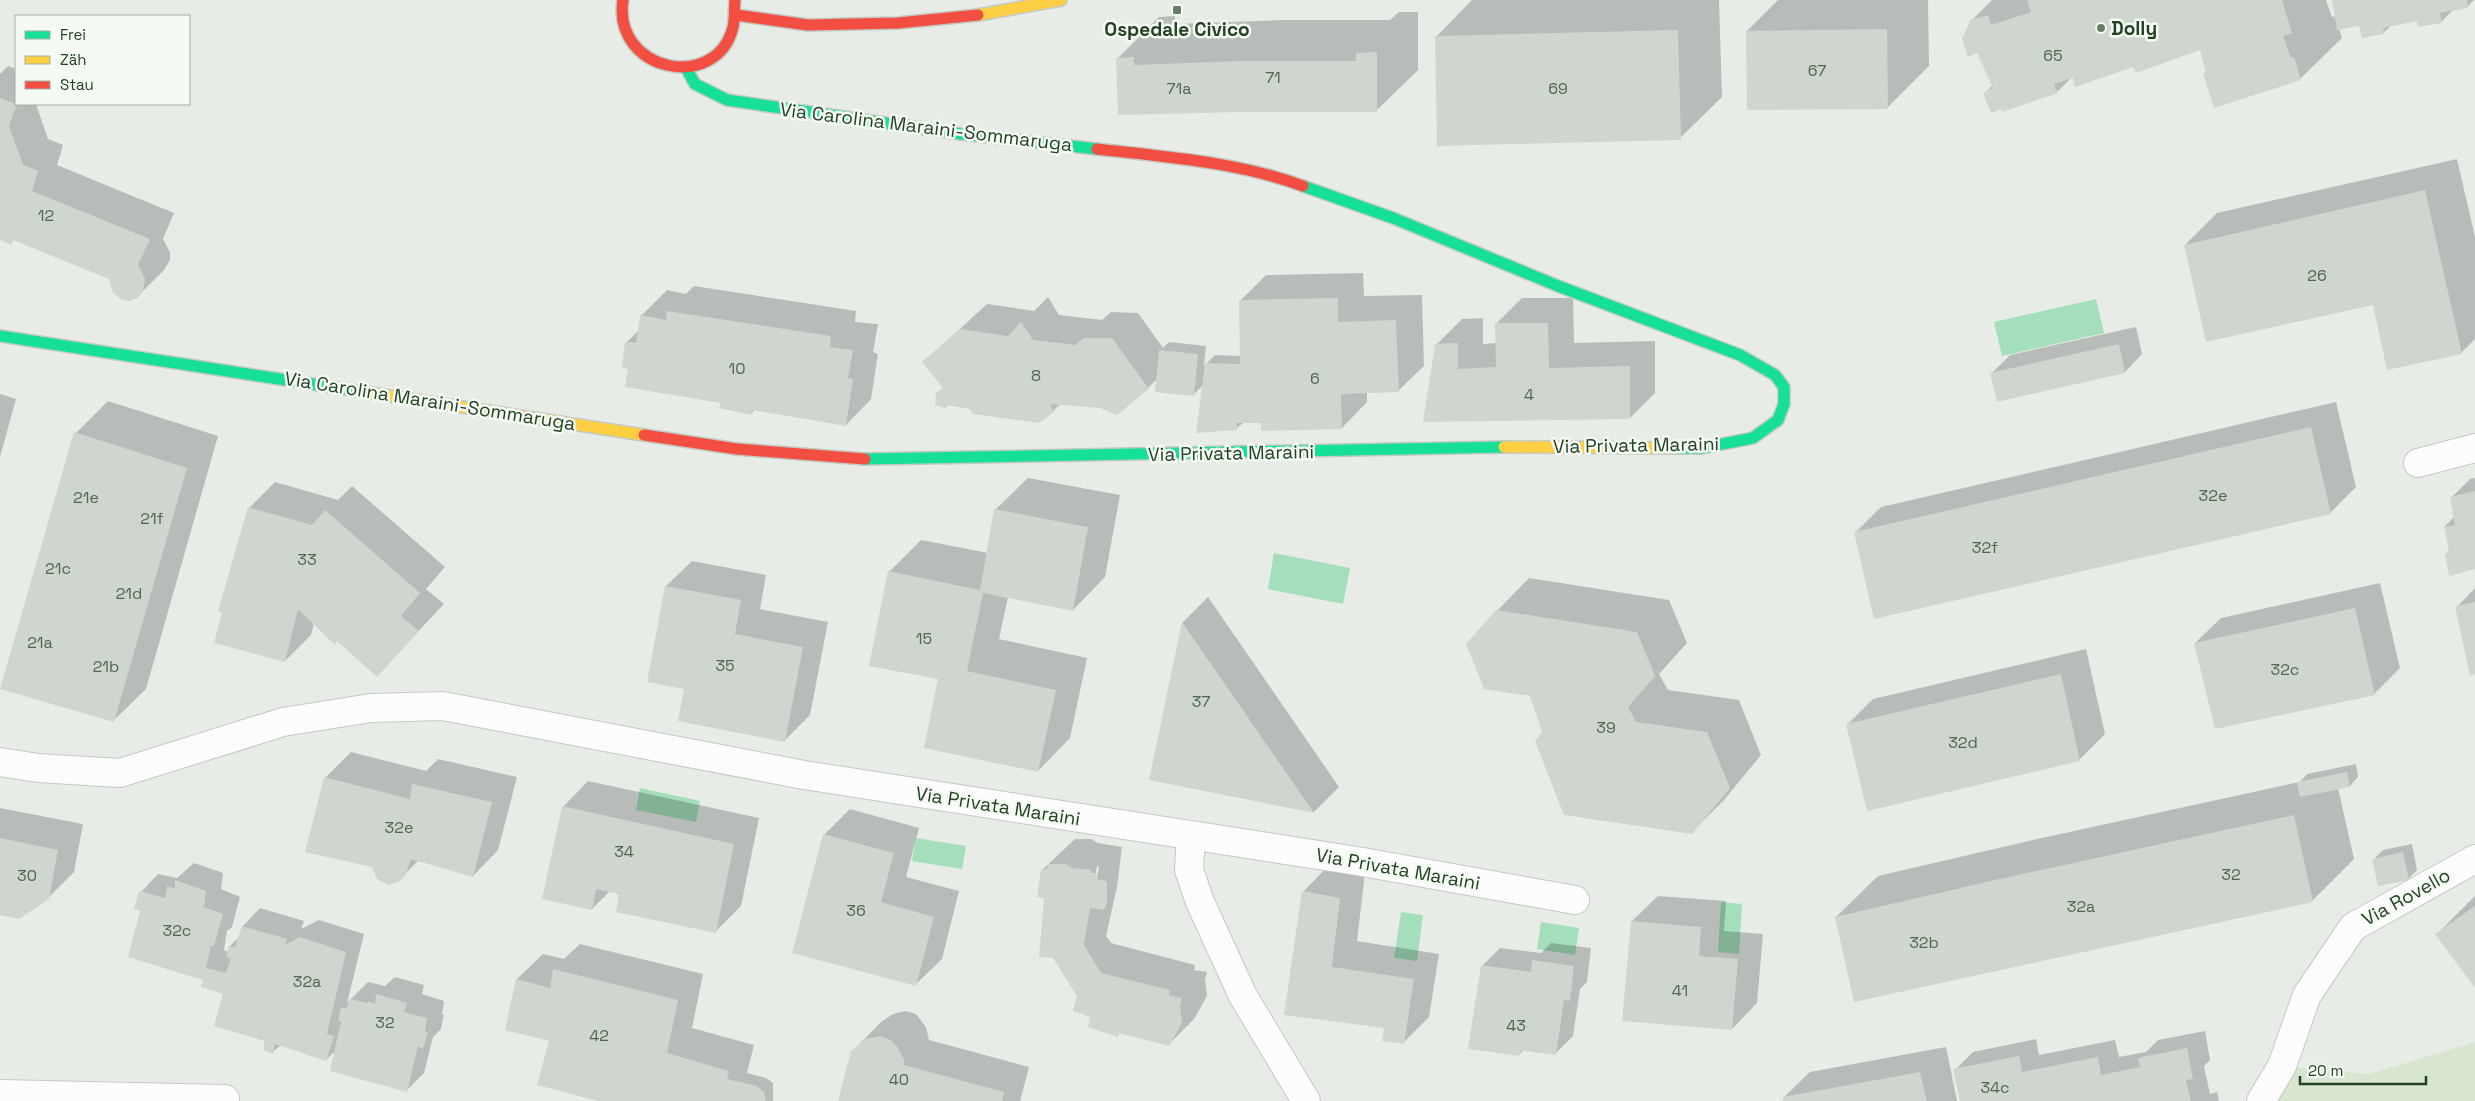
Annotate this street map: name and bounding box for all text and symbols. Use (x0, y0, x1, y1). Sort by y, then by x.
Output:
marker: Ospedale Civico (1171, 4, 1183, 16)
legend (15, 15, 190, 105)
place label: Dolly (2111, 16, 2157, 41)
place label: Ospedale Civico (1104, 17, 1250, 42)
marker: Dolly (2095, 22, 2107, 34)
text: Frei (60, 25, 86, 44)
house number: 65 (2043, 45, 2063, 66)
text: Zäh (60, 50, 86, 69)
house number: 67 (1808, 60, 1826, 81)
house number: 71 (1265, 67, 1281, 88)
text: Stau (60, 75, 94, 94)
house number: 71a (1167, 78, 1191, 99)
house number: 69 (1548, 78, 1568, 99)
street label: Via Carolina Maraini-Sommaruga (778, 97, 1074, 157)
house number: 12 (38, 205, 54, 226)
house number: 26 (2307, 265, 2327, 286)
house number: 10 (729, 358, 745, 379)
house number: 8 (1031, 365, 1041, 386)
street label: Via Carolina Maraini-Sommaruga (283, 366, 577, 436)
house number: 6 (1310, 368, 1320, 389)
house number: 4 (1524, 384, 1534, 405)
street label: Via Privata Maraini (1553, 431, 1719, 459)
street label: Via Privata Maraini (1148, 439, 1314, 467)
house number: 32e (2199, 485, 2227, 506)
house number: 21e (73, 487, 99, 508)
house number: 21f (140, 508, 164, 529)
house number: 32f (1972, 537, 1998, 558)
house number: 33 (297, 549, 317, 570)
house number: 21c (45, 558, 71, 579)
house number: 21d (116, 583, 142, 604)
house number: 15 (916, 628, 932, 649)
house number: 21a (27, 632, 53, 653)
house number: 35 (715, 655, 735, 676)
house number: 21b (93, 656, 119, 677)
house number: 32c (2271, 659, 2299, 680)
house number: 37 (1192, 691, 1210, 712)
house number: 39 (1596, 717, 1616, 738)
house number: 32d (1948, 732, 1978, 753)
street label: Via Privata Maraini (914, 781, 1082, 831)
house number: 32e (385, 817, 413, 838)
house number: 34 (614, 841, 634, 862)
street label: Via Privata Maraini (1314, 842, 1482, 896)
street label: Via Rovello (2357, 862, 2455, 932)
house number: 32 (2221, 864, 2241, 885)
house number: 30 (17, 865, 37, 886)
house number: 32a (2067, 896, 2095, 917)
house number: 36 (846, 900, 866, 921)
house number: 32c (163, 920, 191, 941)
house number: 32b (1909, 932, 1939, 953)
house number: 32a (293, 971, 321, 992)
house number: 41 (1672, 980, 1688, 1001)
house number: 32 (375, 1012, 395, 1033)
house number: 43 (1506, 1015, 1526, 1036)
house number: 42 (589, 1025, 609, 1046)
scale bar (2300, 1054, 2426, 1086)
text: 20 m (2308, 1061, 2343, 1080)
house number: 40 (889, 1069, 909, 1090)
house number: 34c (1980, 1077, 2010, 1098)

